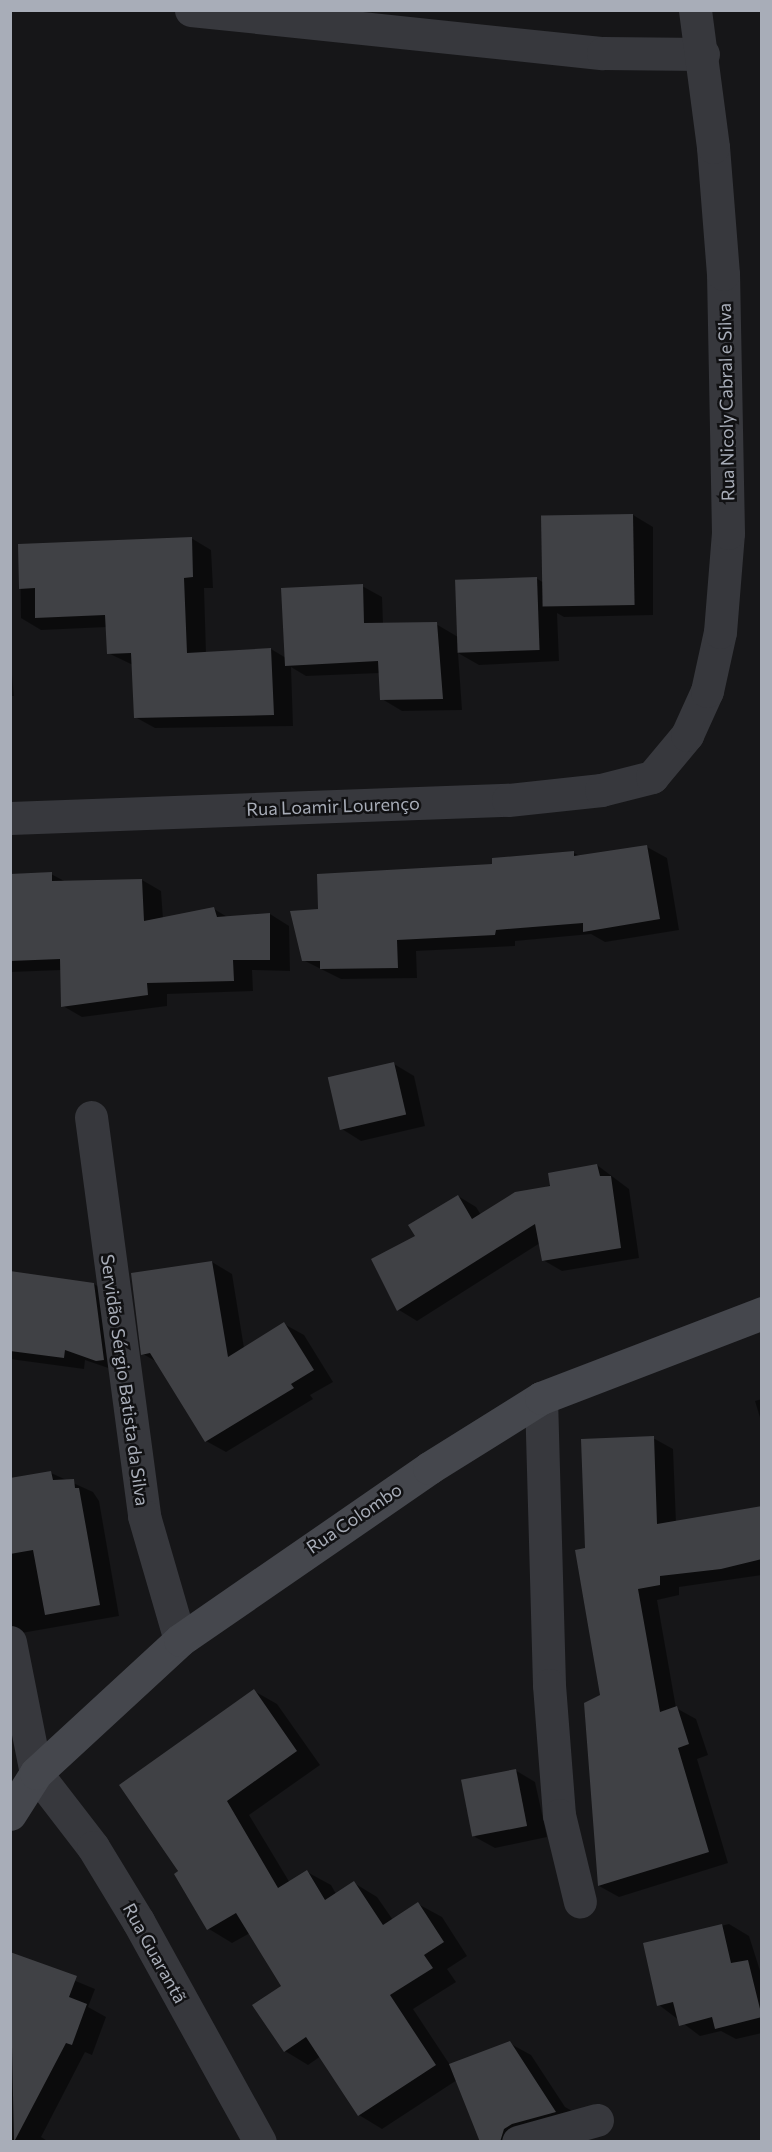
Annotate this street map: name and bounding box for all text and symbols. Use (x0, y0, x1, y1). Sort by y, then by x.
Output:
street label: Rua Nicoly Cabral e Silva (713, 303, 739, 501)
street label: Rua Loamir Lourenço (246, 792, 420, 820)
street label: Servidão Sérgio Batista da Silva (97, 1253, 153, 1507)
street label: Rua Colombo (302, 1478, 406, 1558)
street label: Rua Guarantã (119, 1899, 191, 2007)

